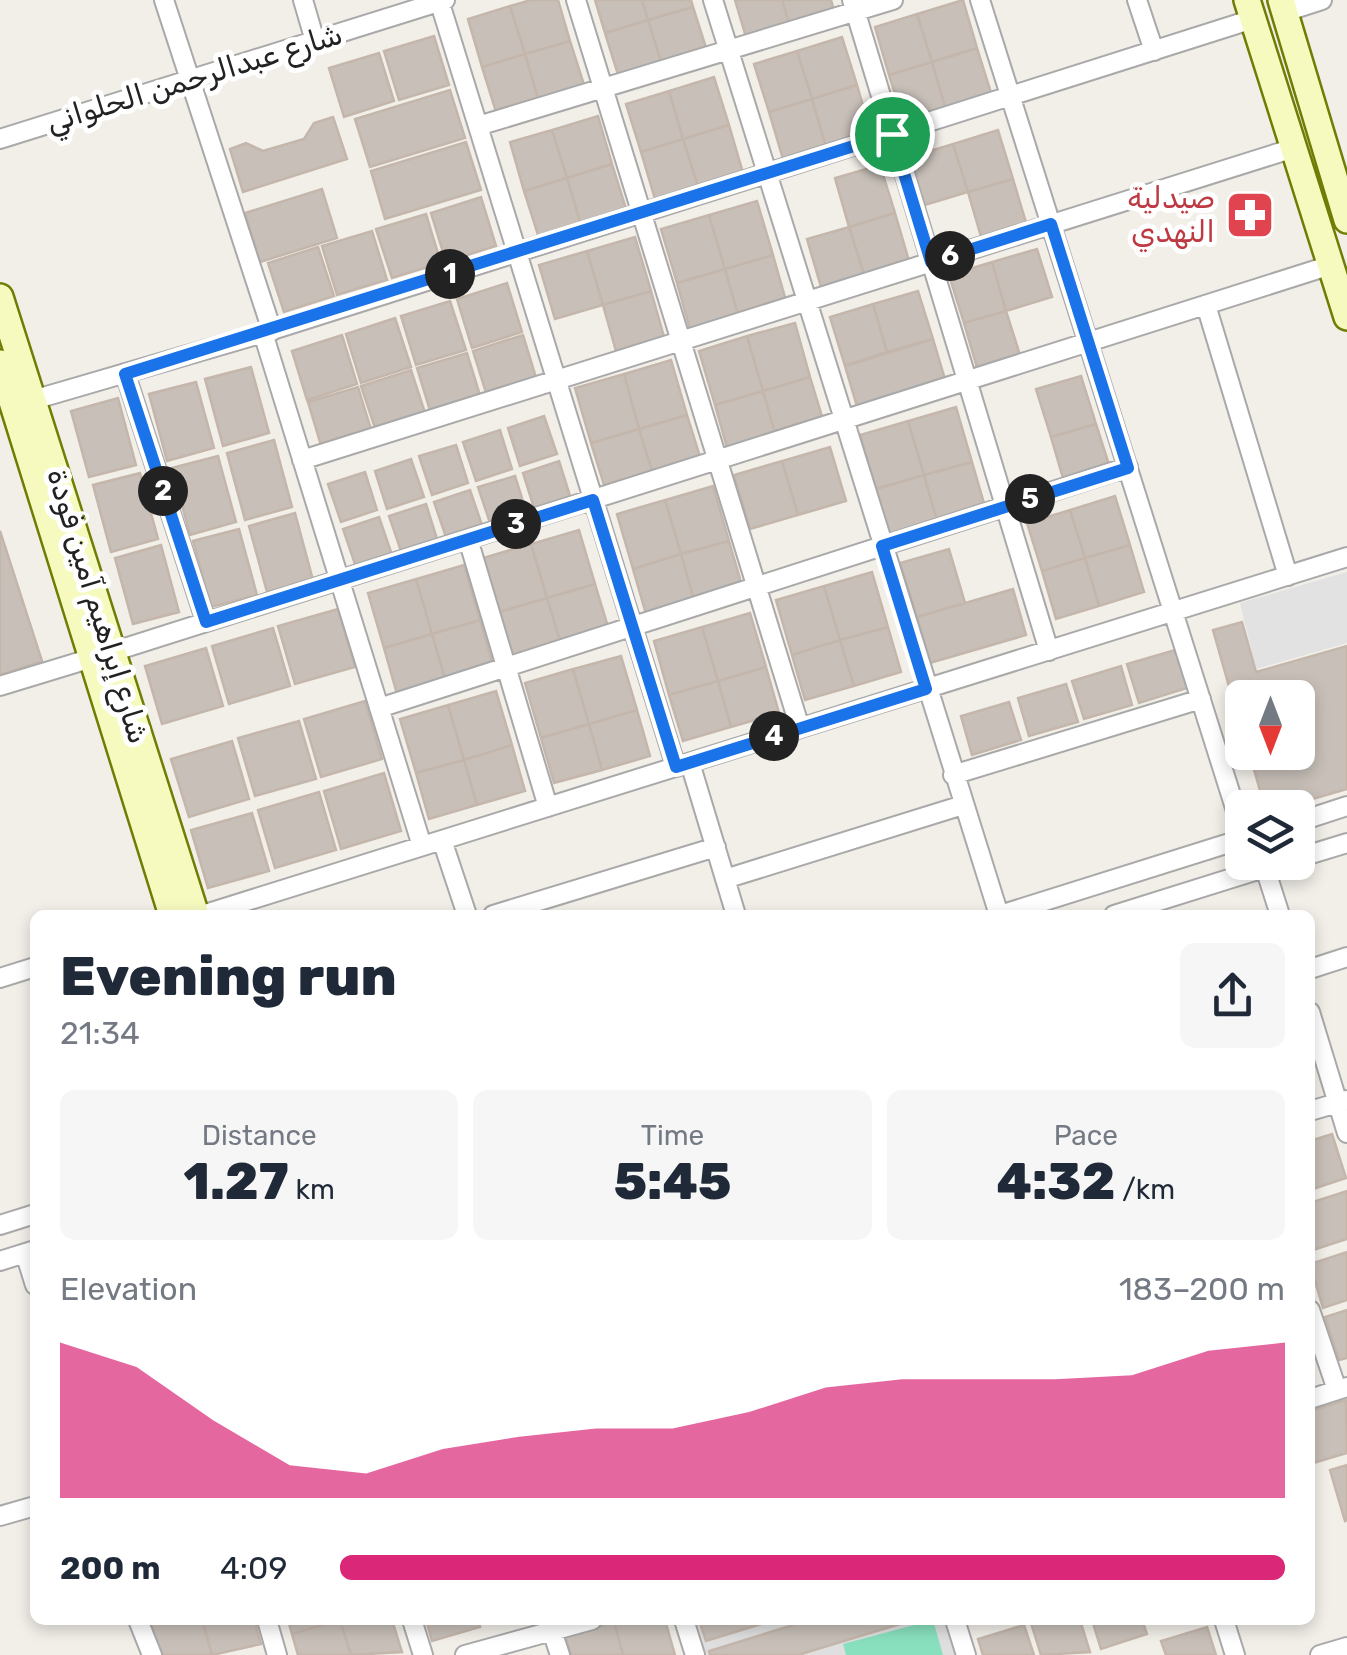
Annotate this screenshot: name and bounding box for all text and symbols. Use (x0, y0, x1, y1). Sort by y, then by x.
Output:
street label: شارع عبدالرحمن الحلواني (41, 16, 348, 144)
pin (850, 92, 935, 177)
icon: arrive (865, 107, 920, 162)
place label: صيدلية النهدي (1127, 180, 1215, 253)
pharmacy icon: صيدلية النهدي (1224, 189, 1276, 241)
pin: 6 (925, 231, 975, 281)
text: 6 (941, 239, 959, 272)
pin: 1 (425, 249, 475, 299)
text: 1 (443, 257, 457, 290)
street label: شارع إبراهيم آمين فودة (37, 464, 157, 748)
pin: 2 (138, 466, 188, 516)
text: 2 (154, 474, 172, 507)
pin: 5 (1005, 474, 1055, 524)
text: 5 (1021, 482, 1039, 515)
pin: 3 (491, 499, 541, 549)
text: 3 (507, 507, 525, 540)
north arrow (1225, 680, 1315, 770)
map controls (1225, 680, 1315, 880)
pin: 4 (749, 711, 799, 761)
text: 4 (764, 719, 784, 752)
button: layers (1225, 790, 1315, 880)
button: share (1180, 943, 1285, 1048)
text: Evening run (60, 944, 397, 1009)
text: 21:34 (60, 1014, 140, 1052)
text: Distance (202, 1119, 317, 1152)
text: Time (641, 1119, 704, 1152)
text: Pace (1054, 1119, 1118, 1152)
text: 1.27 (184, 1152, 289, 1212)
text: 5:45 (614, 1152, 731, 1212)
text: 4:32 (997, 1152, 1115, 1212)
text: km (289, 1173, 335, 1206)
text: /km (1115, 1173, 1175, 1206)
text: Elevation (60, 1270, 197, 1308)
text: 183–200 m (1119, 1270, 1285, 1308)
text: 200 m (60, 1549, 160, 1587)
text: 4:09 (220, 1549, 287, 1587)

